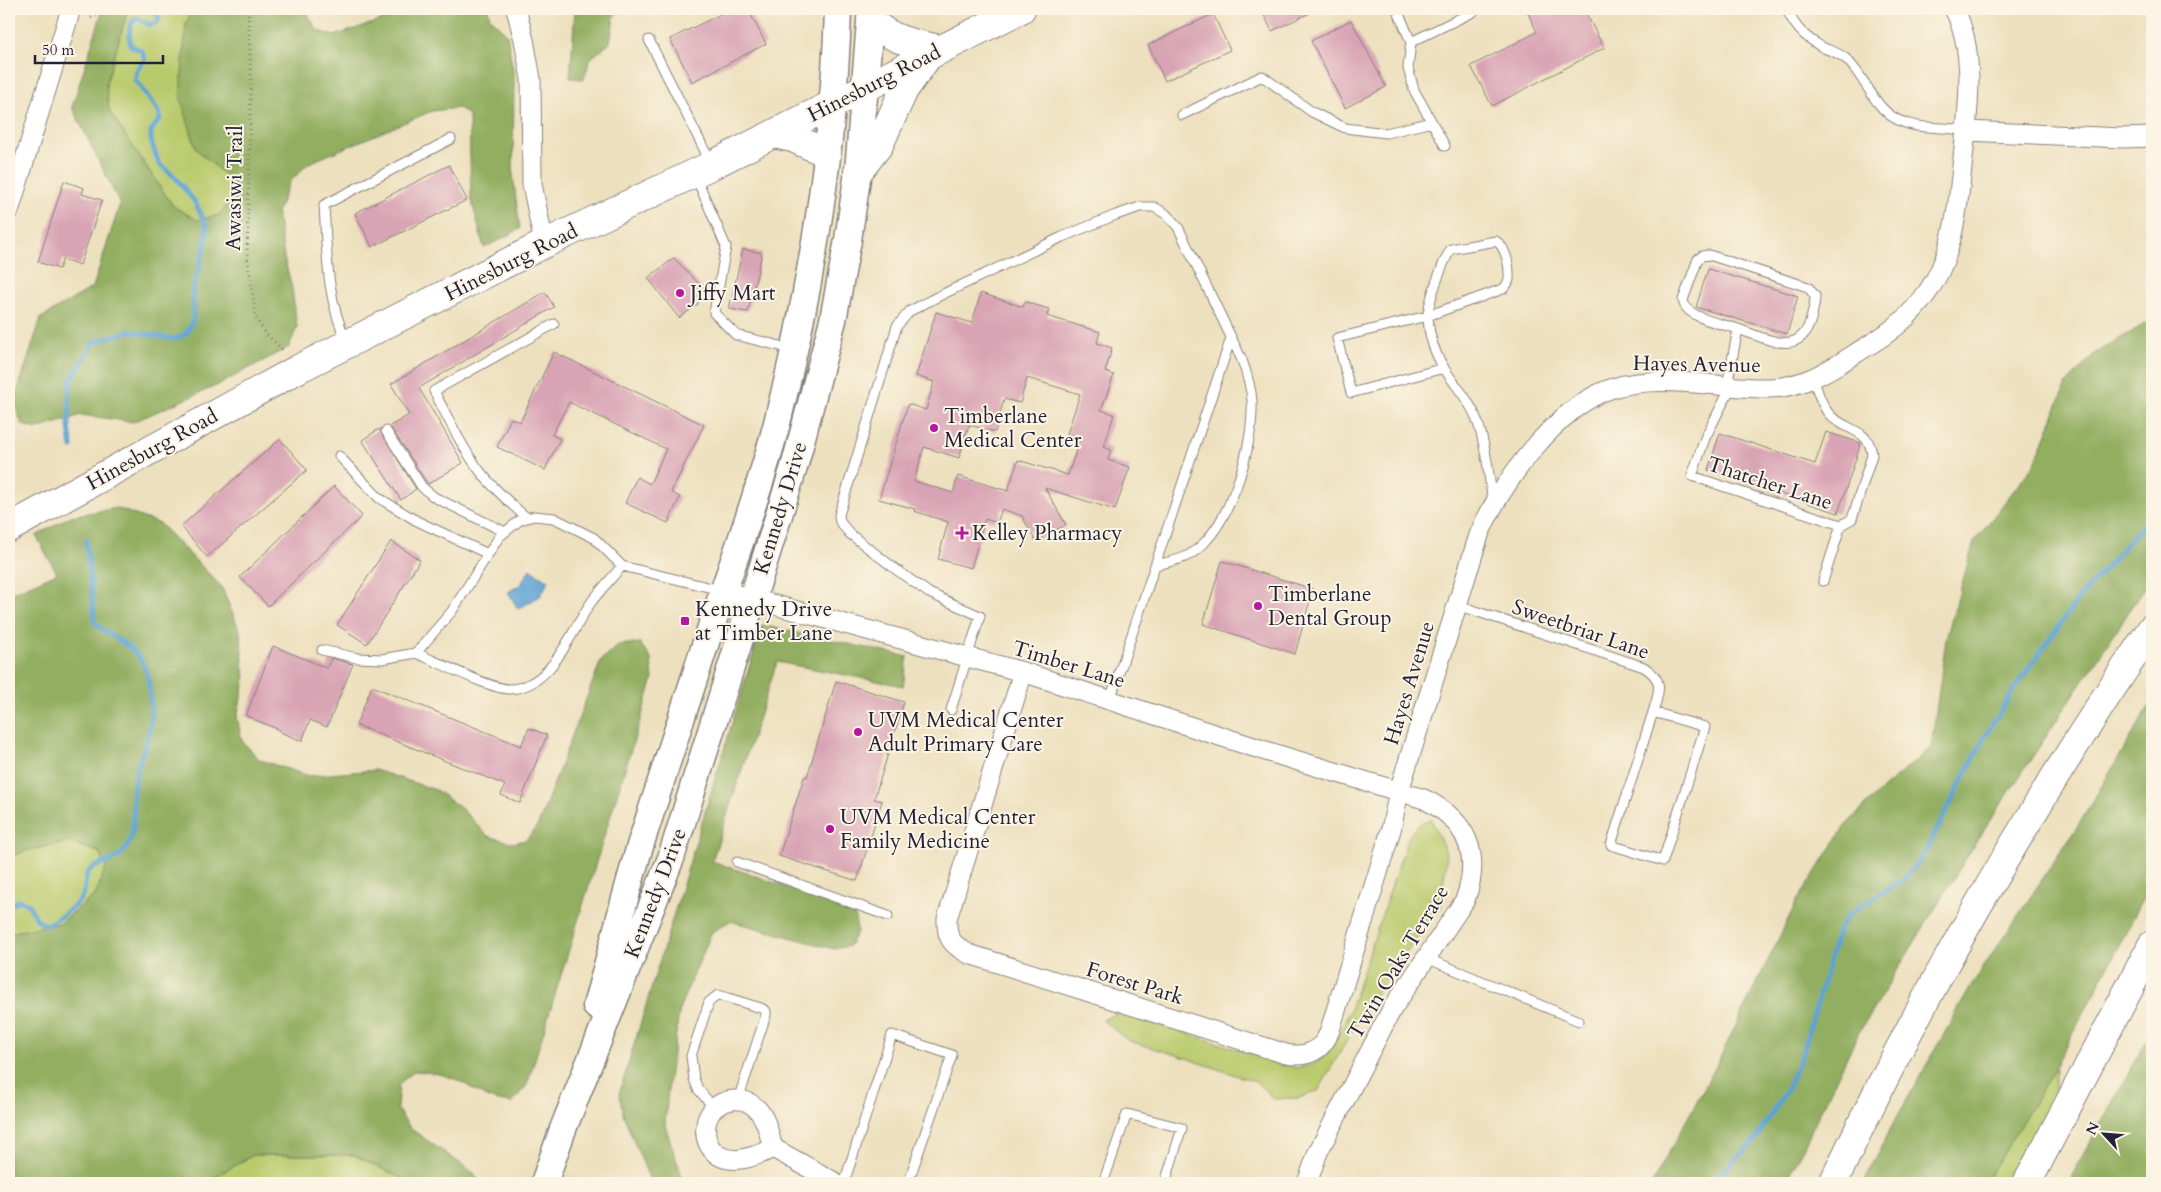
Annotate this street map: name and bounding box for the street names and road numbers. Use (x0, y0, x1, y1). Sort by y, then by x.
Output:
street label: Hinesburg Road (803, 37, 946, 130)
street label: Awasiwi Trail (219, 125, 250, 251)
street label: Hinesburg Road (440, 216, 583, 309)
street label: Hayes Avenue (1633, 349, 1761, 380)
street label: Hinesburg Road (81, 401, 223, 498)
street label: Kennedy Drive (747, 438, 814, 578)
street label: Thatcher Lane (1704, 450, 1836, 517)
street label: Sweetbriar Lane (1508, 592, 1653, 667)
street label: Hayes Avenue (1377, 618, 1442, 749)
street label: Timber Lane (1009, 634, 1129, 695)
street label: Kennedy Drive (617, 824, 694, 962)
street label: Twin Oaks Terrace (1341, 880, 1456, 1045)
street label: Forest Park (1083, 955, 1188, 1012)

